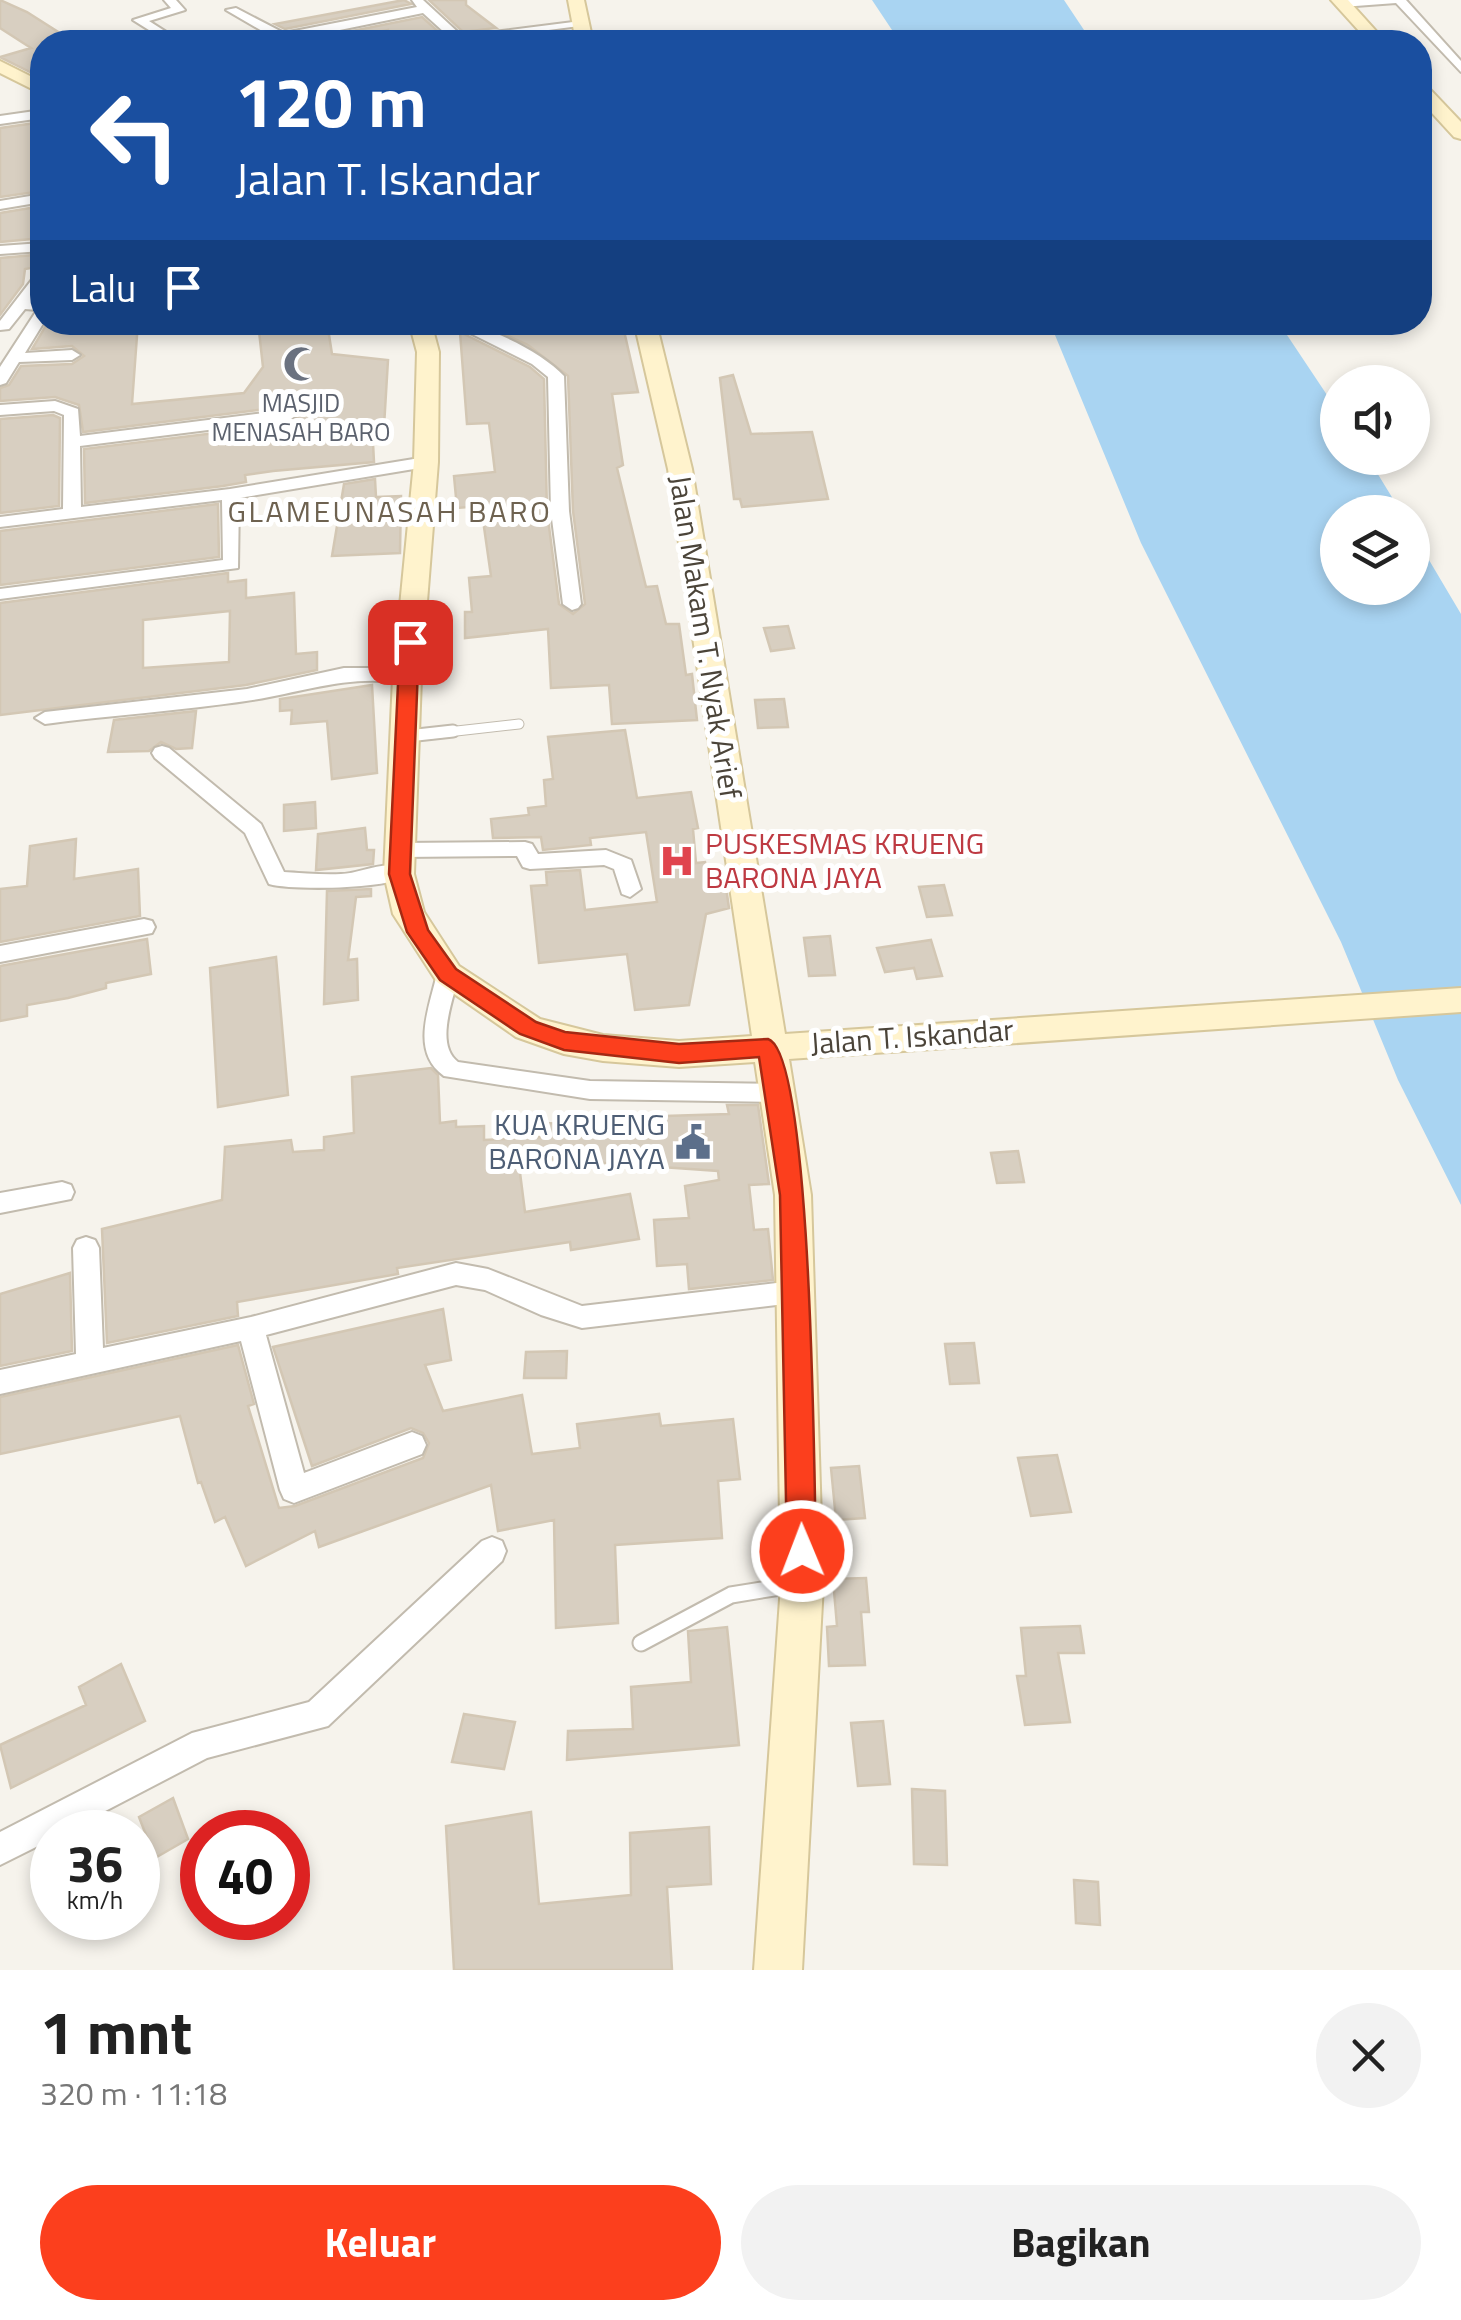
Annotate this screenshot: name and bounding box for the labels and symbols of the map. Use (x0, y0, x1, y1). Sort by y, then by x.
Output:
mosque icon: MASJID MENASAH BARO (282, 345, 320, 383)
place label: MASJID MENASAH BARO (212, 384, 390, 451)
street label: Jalan Makam T. Nyak Arief (658, 472, 754, 802)
district label: GLAMEUNASAH BARO (228, 488, 552, 534)
pin (368, 600, 453, 685)
place label: PUSKESMAS KRUENG BARONA JAYA (705, 820, 984, 900)
hospital icon: PUSKESMAS KRUENG BARONA JAYA (658, 842, 696, 880)
street label: Jalan T. Iskandar (809, 1006, 1015, 1066)
place label: KUA KRUENG BARONA JAYA (488, 1101, 665, 1181)
public building icon: KUA KRUENG BARONA JAYA (674, 1123, 712, 1161)
position arrow (750, 1499, 854, 1603)
speed limit sign: 40 (180, 1810, 310, 1940)

